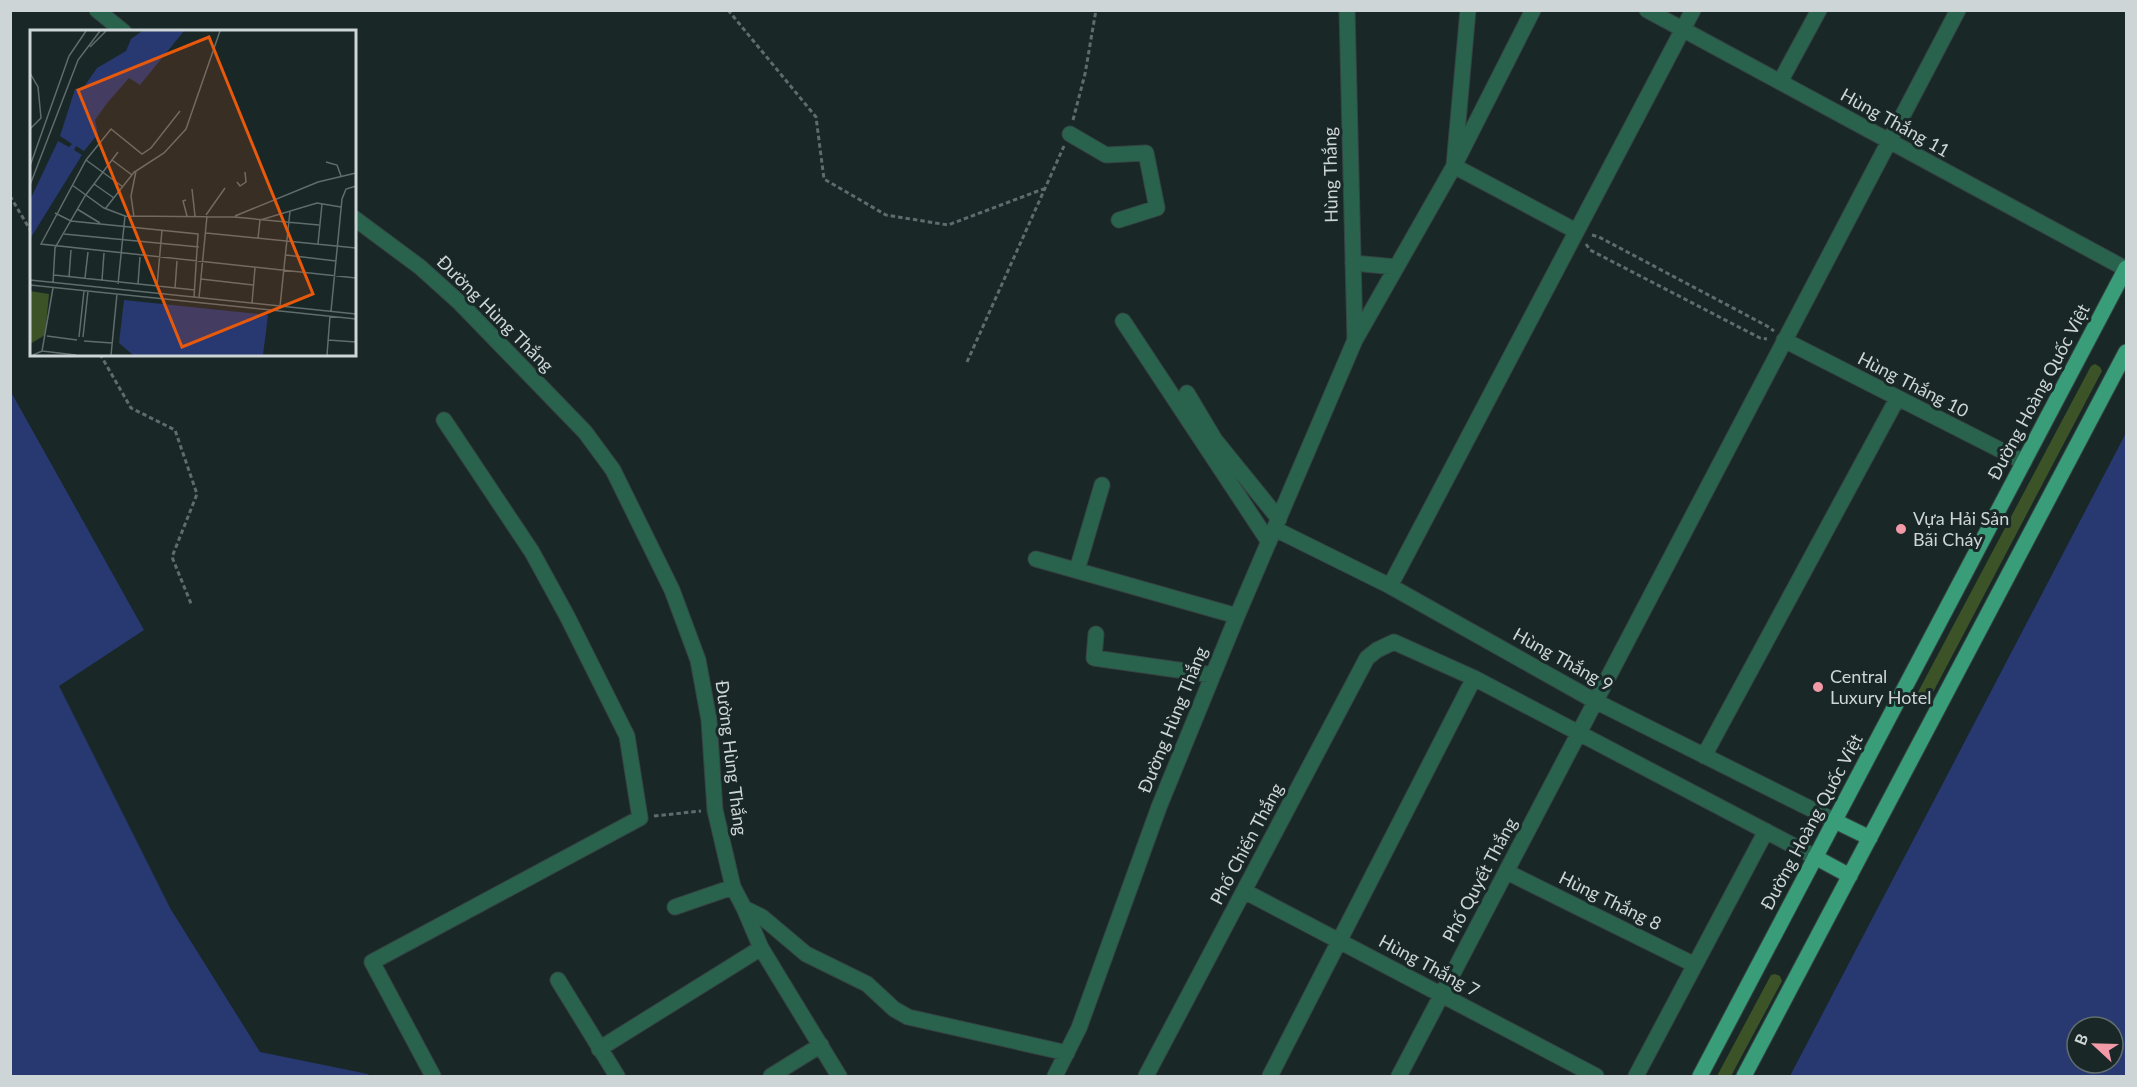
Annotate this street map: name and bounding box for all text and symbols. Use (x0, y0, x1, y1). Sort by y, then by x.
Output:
inset map (30, 30, 356, 356)
street label: Hùng Thắng 11 (1837, 83, 1954, 161)
street label: Hùng Thắng (1318, 127, 1342, 223)
street label: Đường Hùng Thắng (433, 250, 559, 376)
street label: Đường Hoàng Quốc Việt (1982, 299, 2094, 483)
street label: Hùng Thắng 10 (1854, 347, 1973, 421)
place label: Vựa Hải Sản Bãi Cháy (1913, 507, 2009, 550)
marker: Vựa Hải Sản Bãi Cháy (1894, 522, 1908, 536)
street label: Hùng Thắng 9 (1510, 623, 1617, 696)
street label: Đường Hùng Thắng (1133, 643, 1211, 796)
place label: Central Luxury Hotel (1830, 665, 1931, 708)
street label: Đường Hùng Thắng (712, 679, 752, 837)
marker: Central Luxury Hotel (1811, 680, 1825, 694)
street label: Đường Hoàng Quốc Việt (1755, 729, 1867, 913)
street label: Phố Chiến Thắng (1205, 779, 1287, 908)
street label: Phố Quyết Thắng (1437, 814, 1521, 946)
street label: Hùng Thắng 8 (1556, 866, 1665, 934)
street label: Hùng Thắng 7 (1375, 929, 1484, 1001)
north arrow (2065, 1015, 2125, 1075)
text: B (2070, 1031, 2091, 1048)

